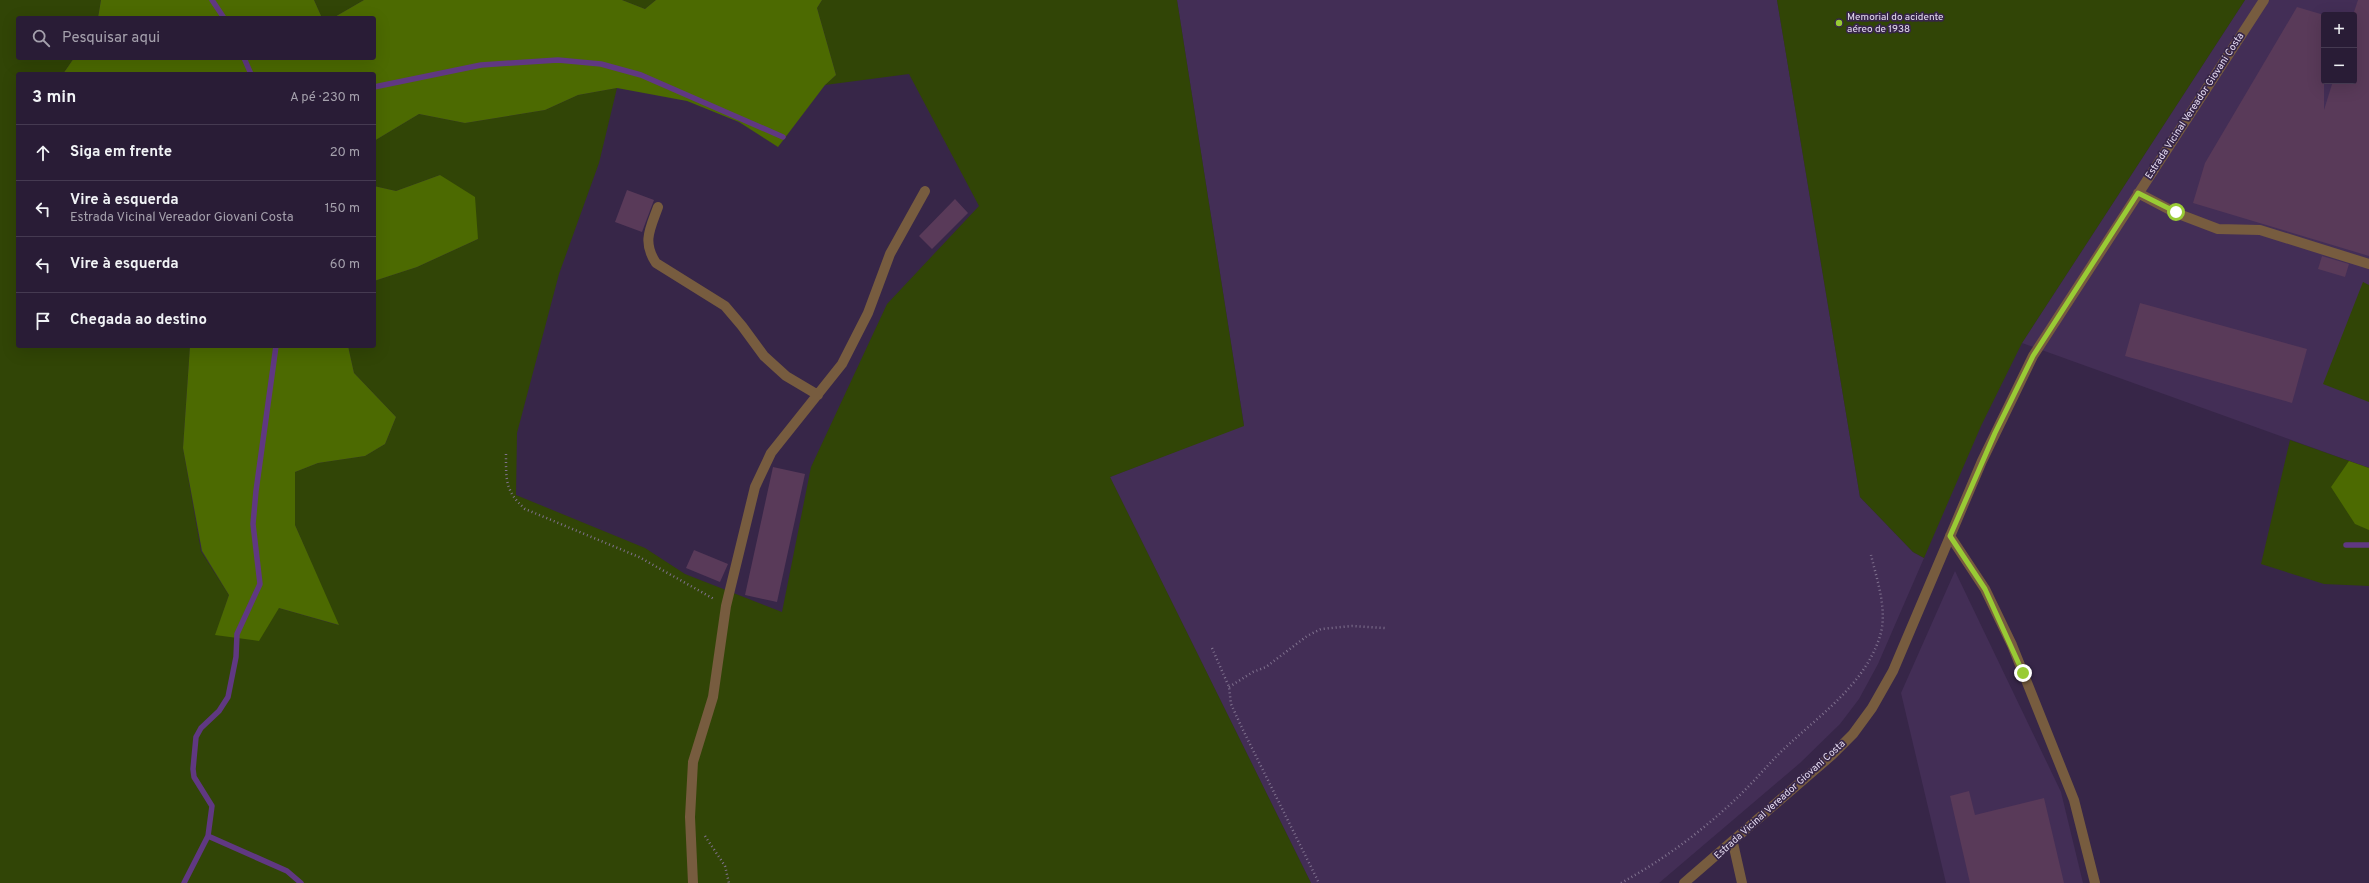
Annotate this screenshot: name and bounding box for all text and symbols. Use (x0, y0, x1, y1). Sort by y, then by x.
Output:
place label: Memorial do acidente aéreo de 1938 (1847, 11, 1943, 36)
map controls (2321, 12, 2357, 84)
button: + (2321, 12, 2357, 48)
search box (16, 16, 376, 60)
marker: Memorial do acidente aéreo de 1938 (1834, 18, 1844, 28)
icon: search (30, 27, 52, 49)
text: Pesquisar aqui (62, 29, 160, 48)
street label: Estrada Vicinal Vereador Giovani Costa (2143, 30, 2247, 182)
button: − (2321, 48, 2357, 84)
text: 3 min (32, 87, 76, 109)
text: A pé · 230 m (290, 90, 360, 106)
icon: ahead (32, 142, 54, 164)
text: Siga em frente (70, 143, 172, 162)
text: 20 m (330, 145, 360, 161)
text: Vire à esquerda (70, 191, 179, 210)
icon: left (32, 198, 54, 220)
text: 150 m (325, 201, 360, 217)
route start (2167, 203, 2185, 221)
text: Estrada Vicinal Vereador Giovani Costa (70, 210, 294, 226)
icon: left (32, 254, 54, 276)
text: Vire à esquerda (70, 255, 179, 274)
text: 60 m (330, 257, 360, 273)
icon: arrive (32, 310, 54, 332)
text: Chegada ao destino (70, 311, 207, 330)
route end (2014, 664, 2032, 682)
street label: Estrada Vicinal Vereador Giovani Costa (1712, 738, 1848, 862)

